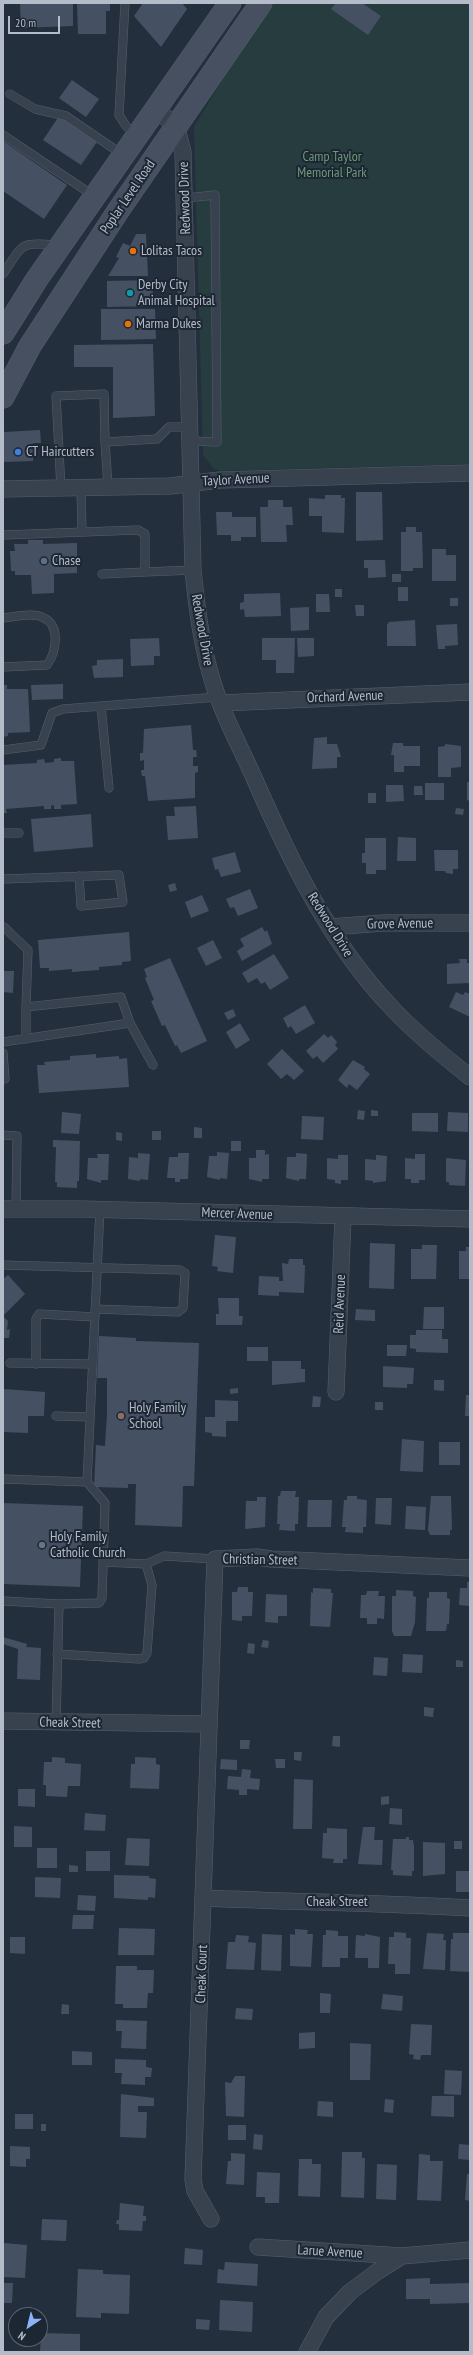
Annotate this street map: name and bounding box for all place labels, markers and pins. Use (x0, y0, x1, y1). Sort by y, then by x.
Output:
place label: Lolitas Tacos (141, 243, 202, 259)
marker: Lolitas Tacos (128, 246, 138, 256)
place label: Derby City Animal Hospital (138, 277, 215, 310)
marker: Derby City Animal Hospital (125, 288, 135, 298)
place label: Marma Dukes (136, 316, 201, 332)
marker: Marma Dukes (123, 319, 133, 329)
place label: CT Haircutters (26, 444, 94, 460)
marker: CT Haircutters (13, 447, 23, 457)
place label: Chase (52, 553, 81, 569)
marker: Chase (39, 556, 49, 566)
place label: Holy Family School (129, 1400, 186, 1432)
marker: Holy Family School (116, 1411, 126, 1421)
place label: Holy Family Catholic Church (50, 1529, 126, 1562)
marker: Holy Family Catholic Church (37, 1540, 47, 1550)

